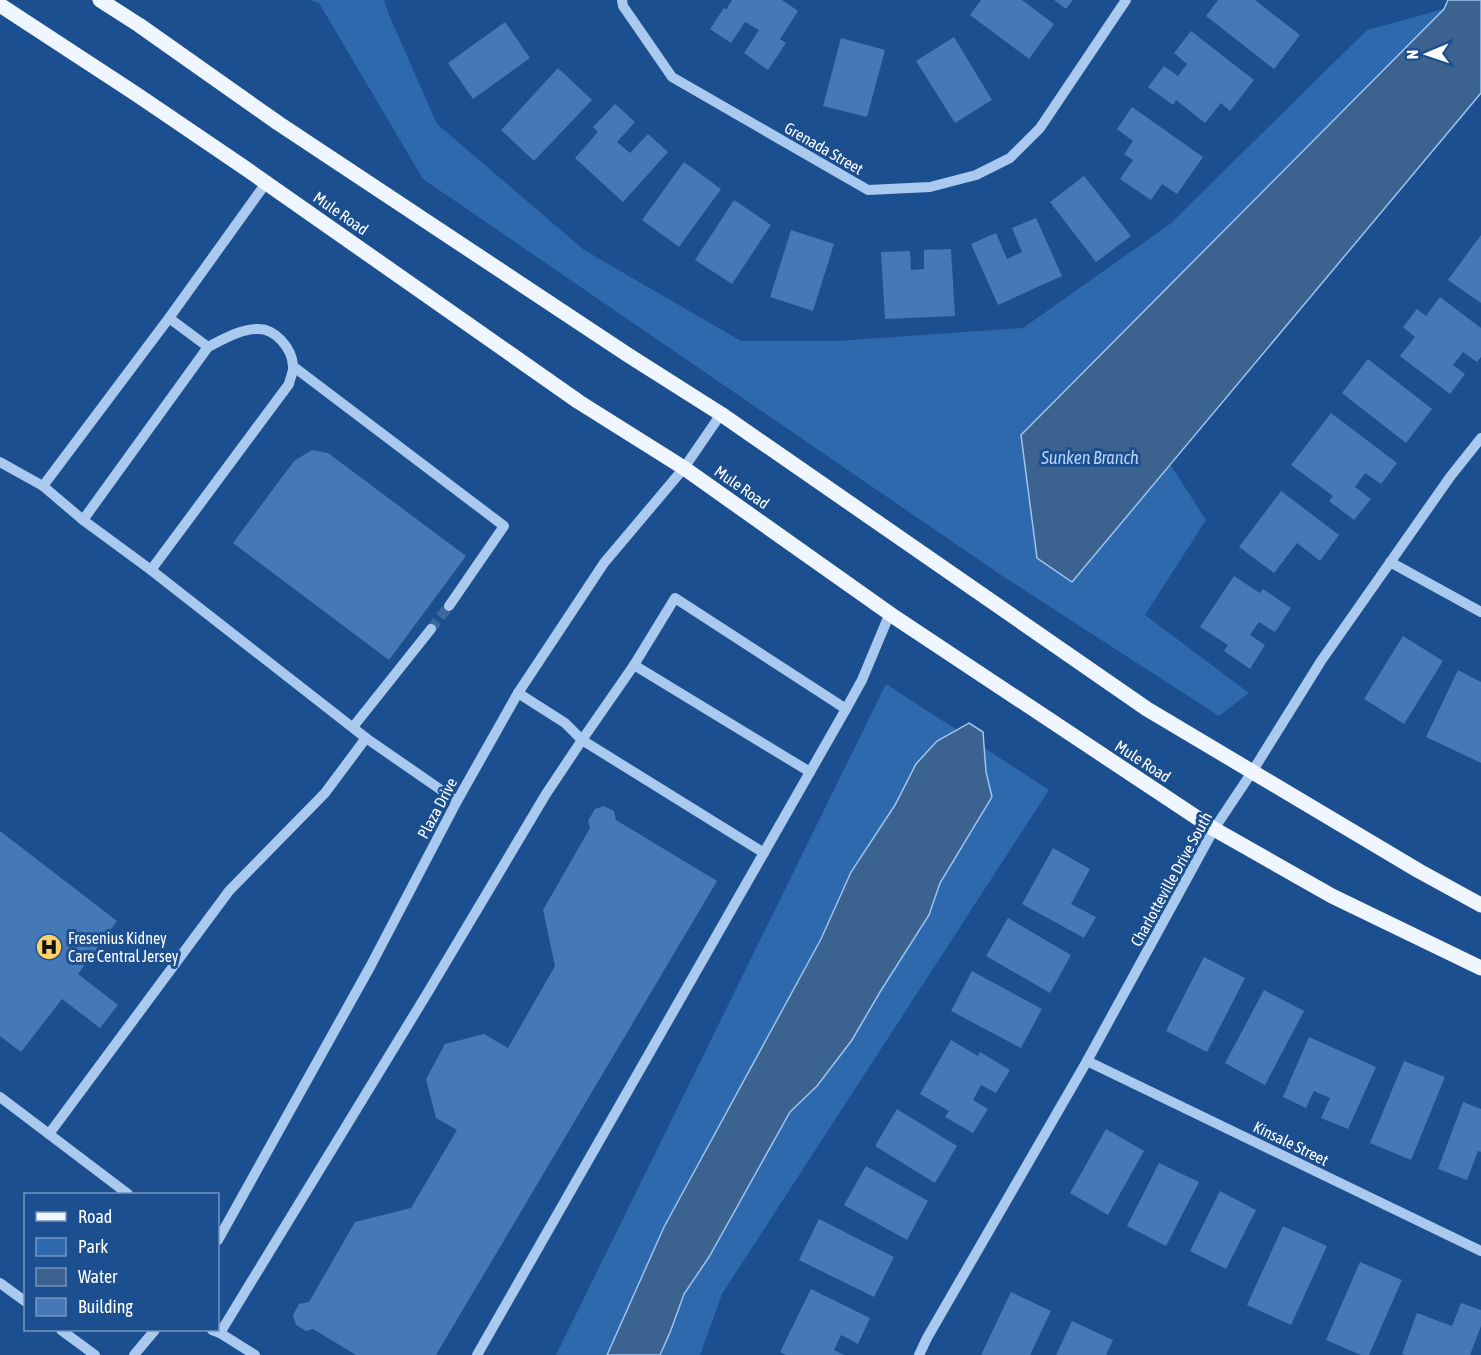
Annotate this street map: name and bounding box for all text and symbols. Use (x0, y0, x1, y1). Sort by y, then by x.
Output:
north arrow (1397, 24, 1457, 84)
text: N (1403, 49, 1421, 60)
street label: Grenada Street (781, 118, 867, 178)
street label: Mule Road (310, 188, 372, 238)
water label: Sunken Branch (1040, 447, 1139, 468)
street label: Mule Road (711, 462, 773, 512)
street label: Mule Road (1112, 736, 1174, 786)
street label: Plaza Drive (414, 775, 460, 841)
street label: Charlotteville Drive South (1127, 809, 1215, 949)
place label: Fresenius Kidney Care Central Jersey (68, 929, 179, 966)
hospital icon: Fresenius Kidney Care Central Jersey (34, 932, 64, 962)
street label: Kinsale Street (1251, 1117, 1332, 1169)
legend (24, 1193, 219, 1331)
text: Road (78, 1206, 112, 1227)
text: Park (78, 1236, 108, 1257)
text: Water (78, 1266, 118, 1287)
text: Building (78, 1296, 133, 1317)

